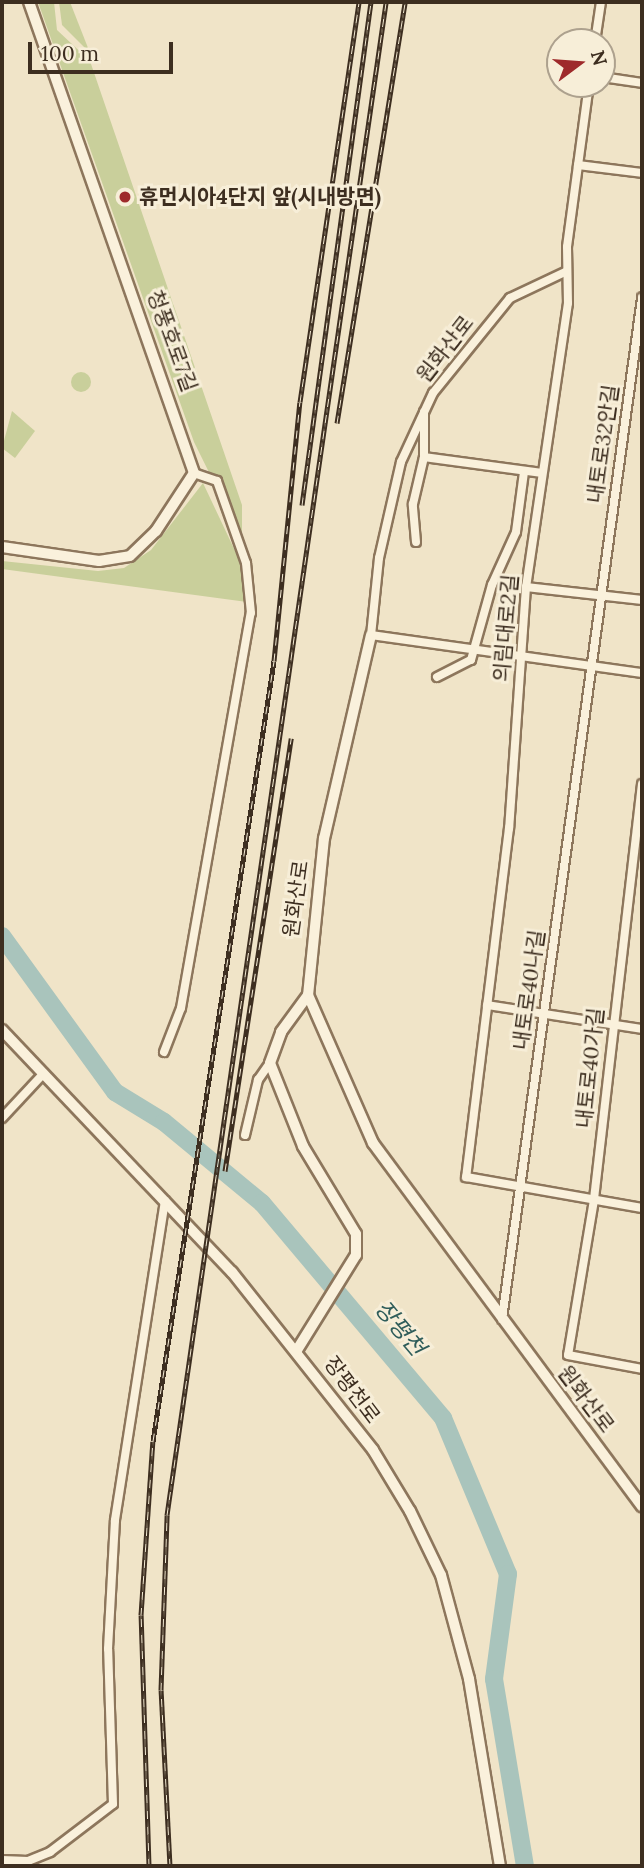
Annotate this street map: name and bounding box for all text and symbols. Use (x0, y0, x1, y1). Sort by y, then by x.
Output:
scale bar (32, 28, 177, 72)
north arrow (546, 28, 616, 98)
text: 100 m (41, 40, 99, 67)
text: N (586, 47, 613, 68)
place label: 휴먼시아4단지 앞(시내방면) (139, 184, 381, 210)
marker: 휴먼시아4단지 앞(시내방면) (117, 189, 133, 205)
street label: 청풍호로7길 (142, 287, 202, 395)
street label: 원화산로 (411, 311, 479, 387)
street label: 내토로32안길 (582, 383, 624, 505)
street label: 의림대로2길 (489, 573, 523, 683)
street label: 원화산로 (278, 859, 314, 939)
street label: 내토로40나길 (508, 928, 550, 1052)
street label: 내토로40가길 (571, 1007, 609, 1129)
water label: 장평천 (369, 1295, 431, 1361)
street label: 장평천로 (319, 1352, 385, 1428)
street label: 원화산로 (553, 1361, 619, 1437)

